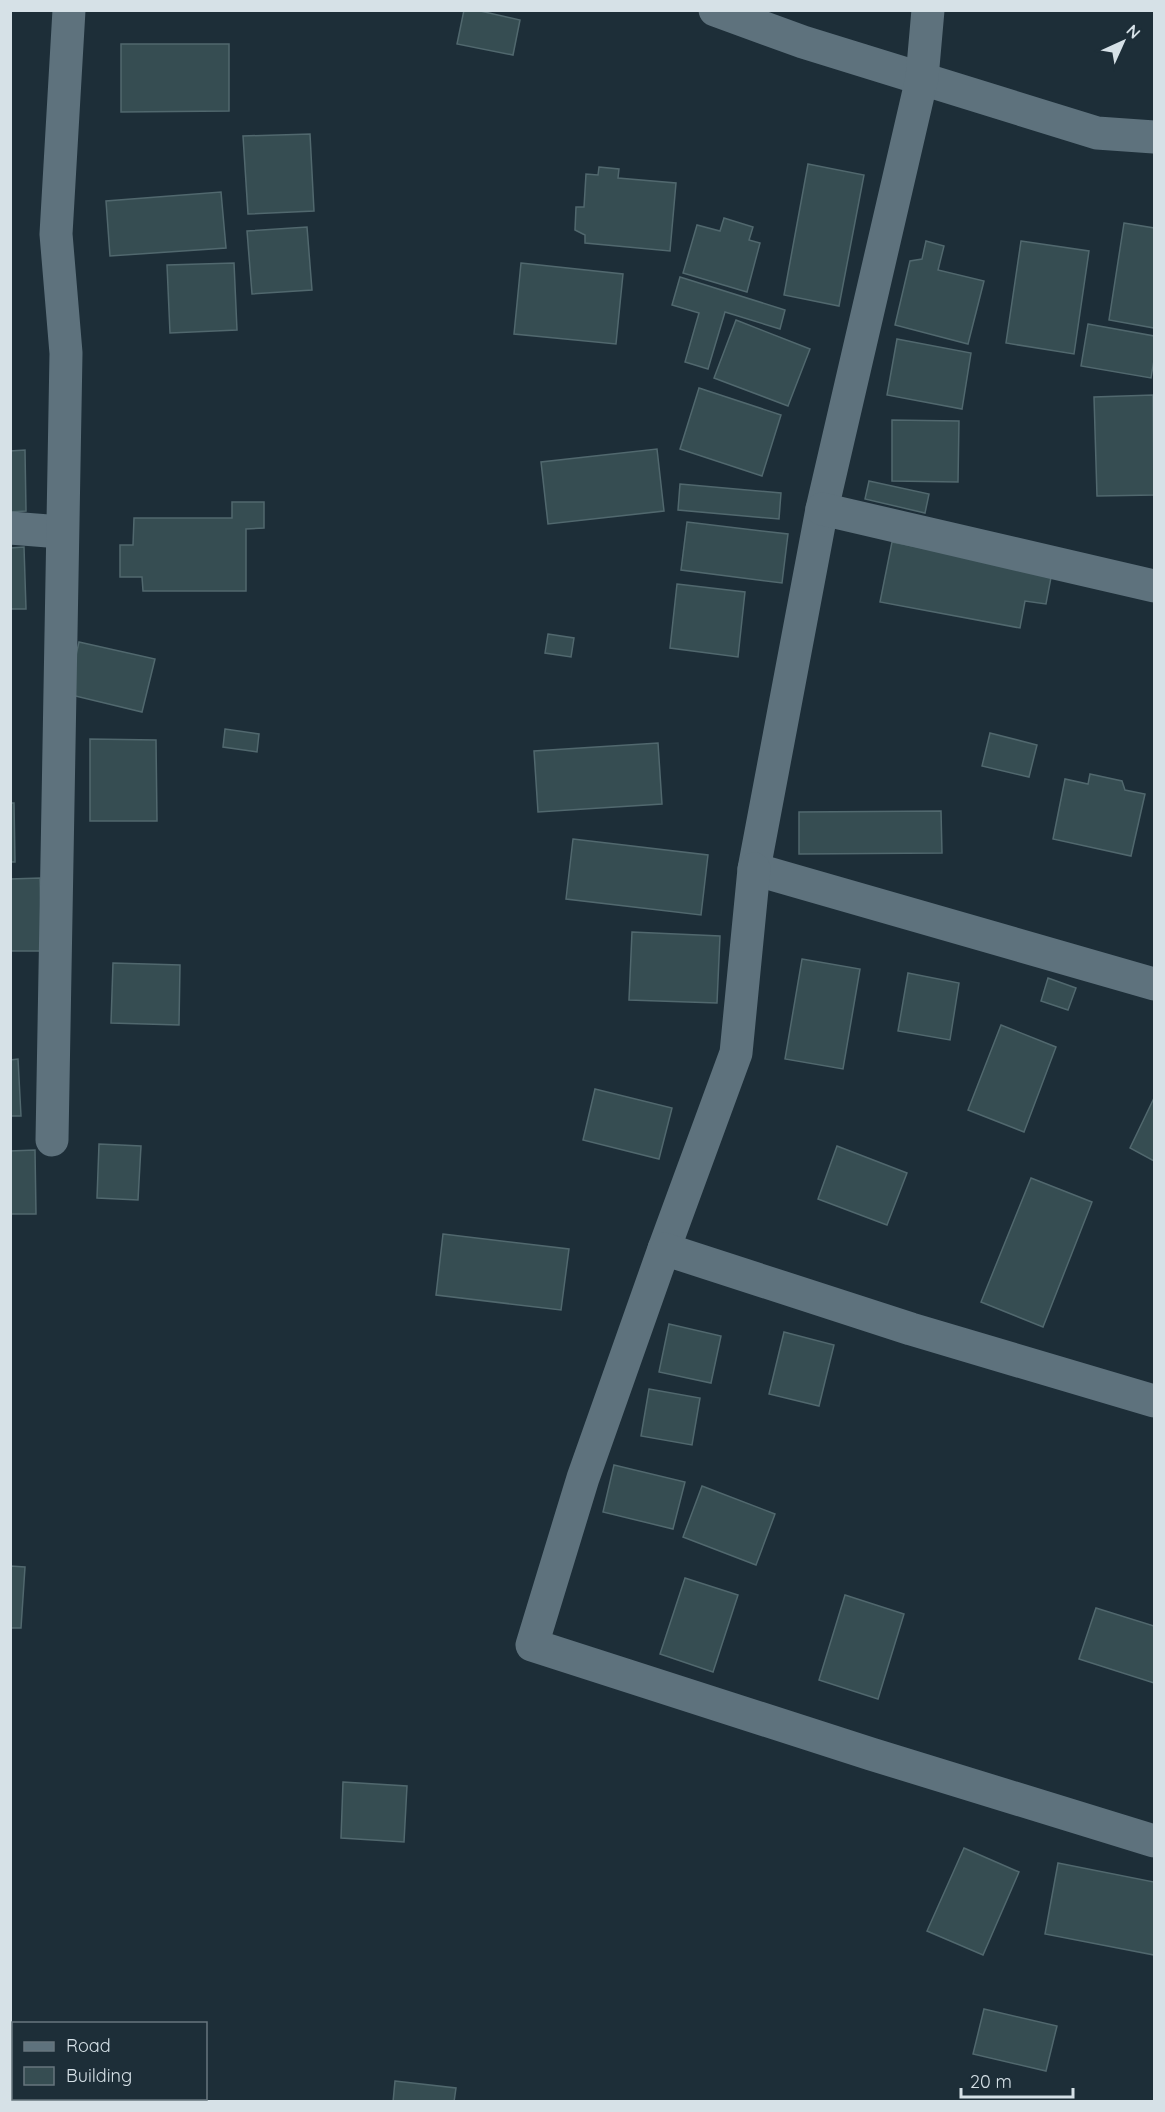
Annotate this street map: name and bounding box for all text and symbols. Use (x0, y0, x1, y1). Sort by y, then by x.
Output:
north arrow (1093, 12, 1153, 72)
text: N (1122, 20, 1145, 43)
legend (12, 2022, 207, 2100)
text: Road (66, 2034, 111, 2057)
scale bar (961, 2061, 1074, 2099)
text: Building (66, 2064, 132, 2087)
text: 20 m (970, 2070, 1012, 2093)

